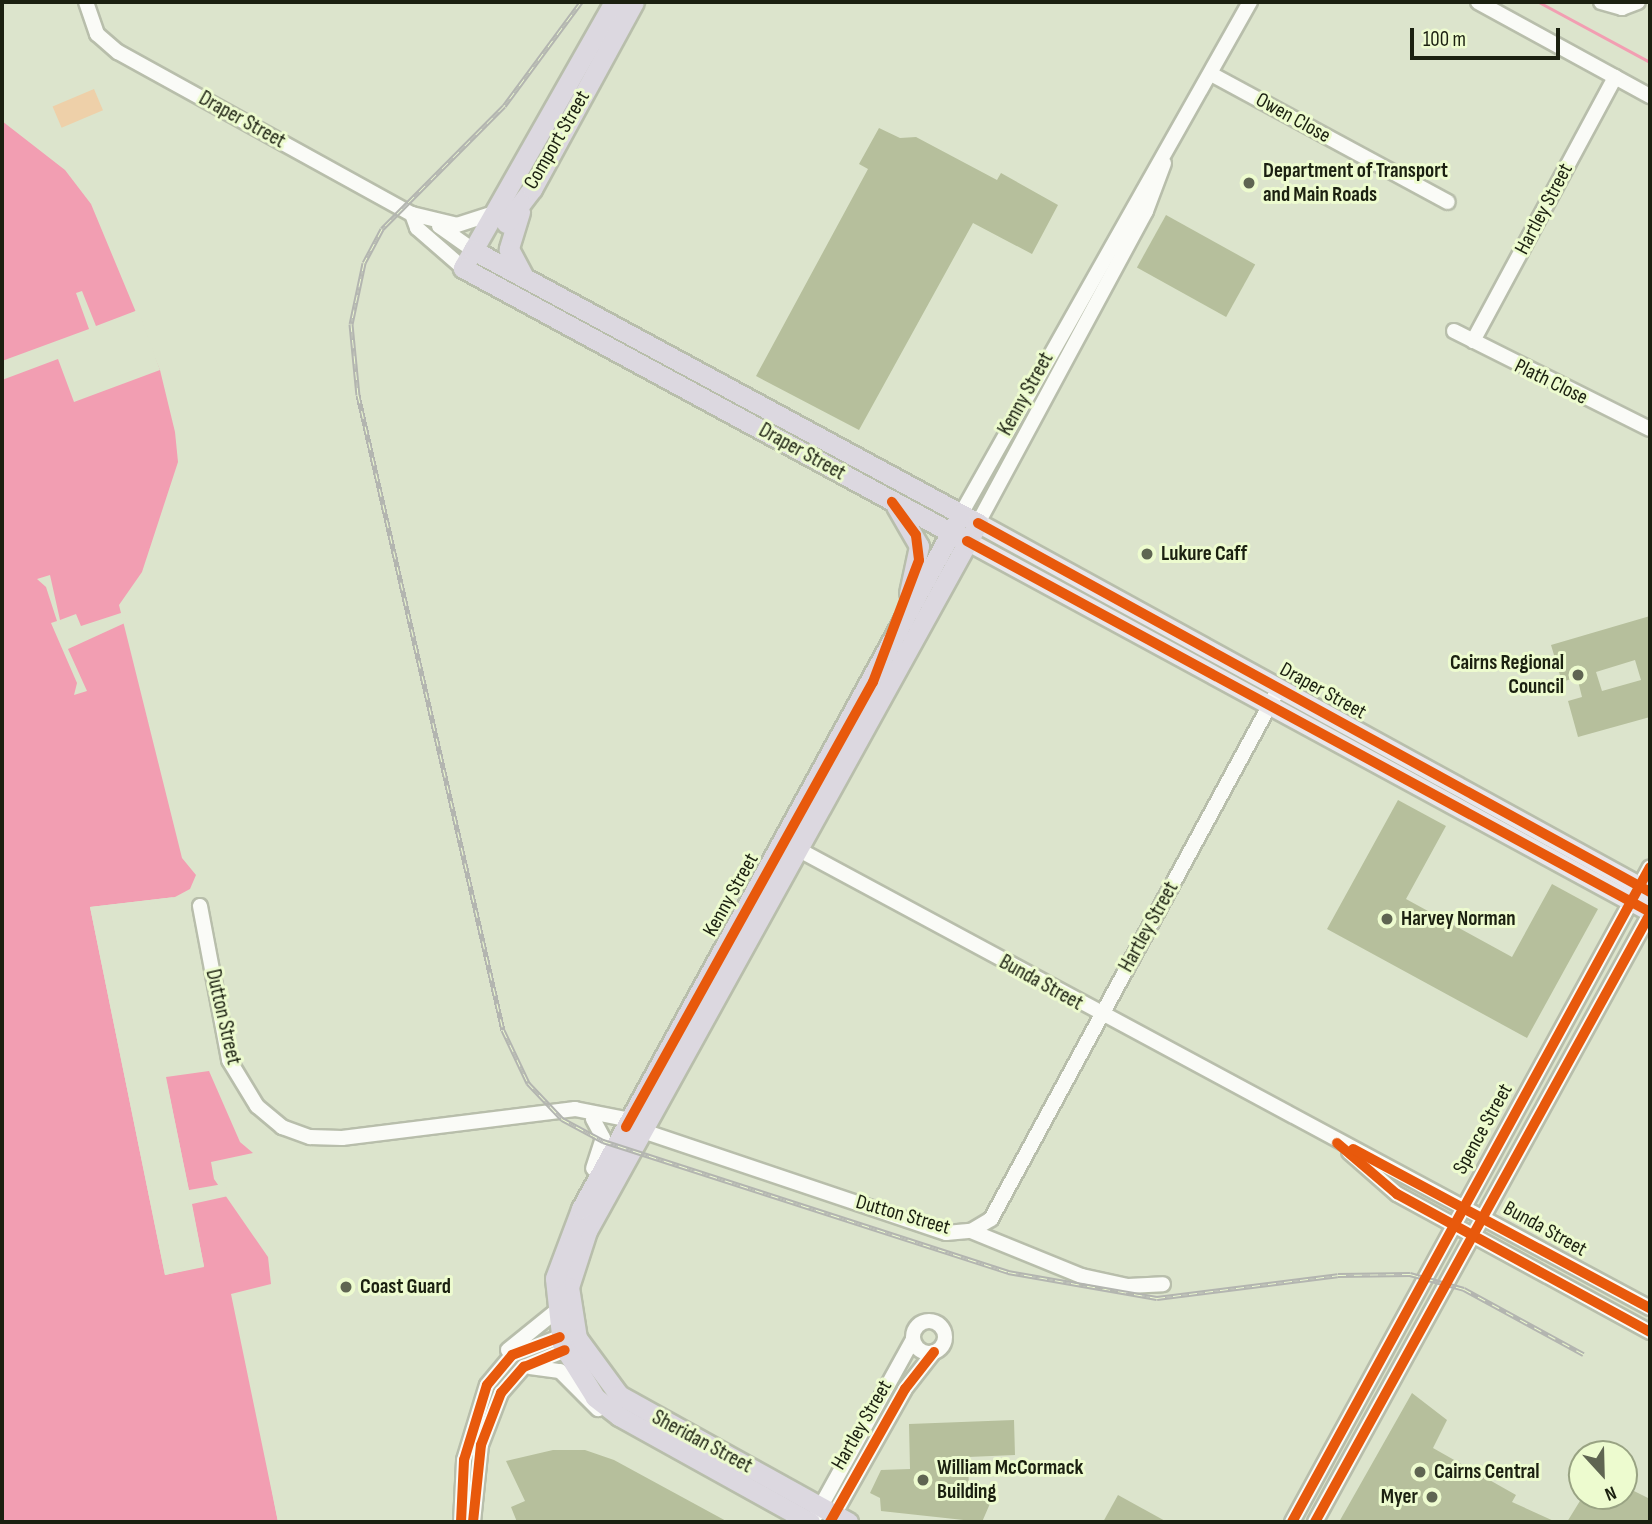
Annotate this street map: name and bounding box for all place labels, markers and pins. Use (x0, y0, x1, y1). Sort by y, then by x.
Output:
place label: Department of Transport and Main Roads (1263, 158, 1448, 208)
marker: Department of Transport and Main Roads (1241, 175, 1257, 191)
place label: Lukure Caff (1161, 541, 1247, 567)
marker: Lukure Caff (1139, 546, 1155, 562)
place label: Cairns Regional Council (1450, 650, 1564, 700)
marker: Cairns Regional Council (1570, 667, 1586, 683)
place label: Harvey Norman (1401, 906, 1516, 932)
marker: Harvey Norman (1379, 911, 1395, 927)
place label: Coast Guard (360, 1274, 451, 1300)
marker: Coast Guard (338, 1279, 354, 1295)
place label: William McCormack Building (937, 1455, 1083, 1505)
place label: Cairns Central (1434, 1459, 1540, 1485)
marker: Cairns Central (1412, 1464, 1428, 1480)
marker: William McCormack Building (915, 1472, 931, 1488)
place label: Myer (1381, 1484, 1418, 1510)
marker: Myer (1424, 1489, 1440, 1505)

